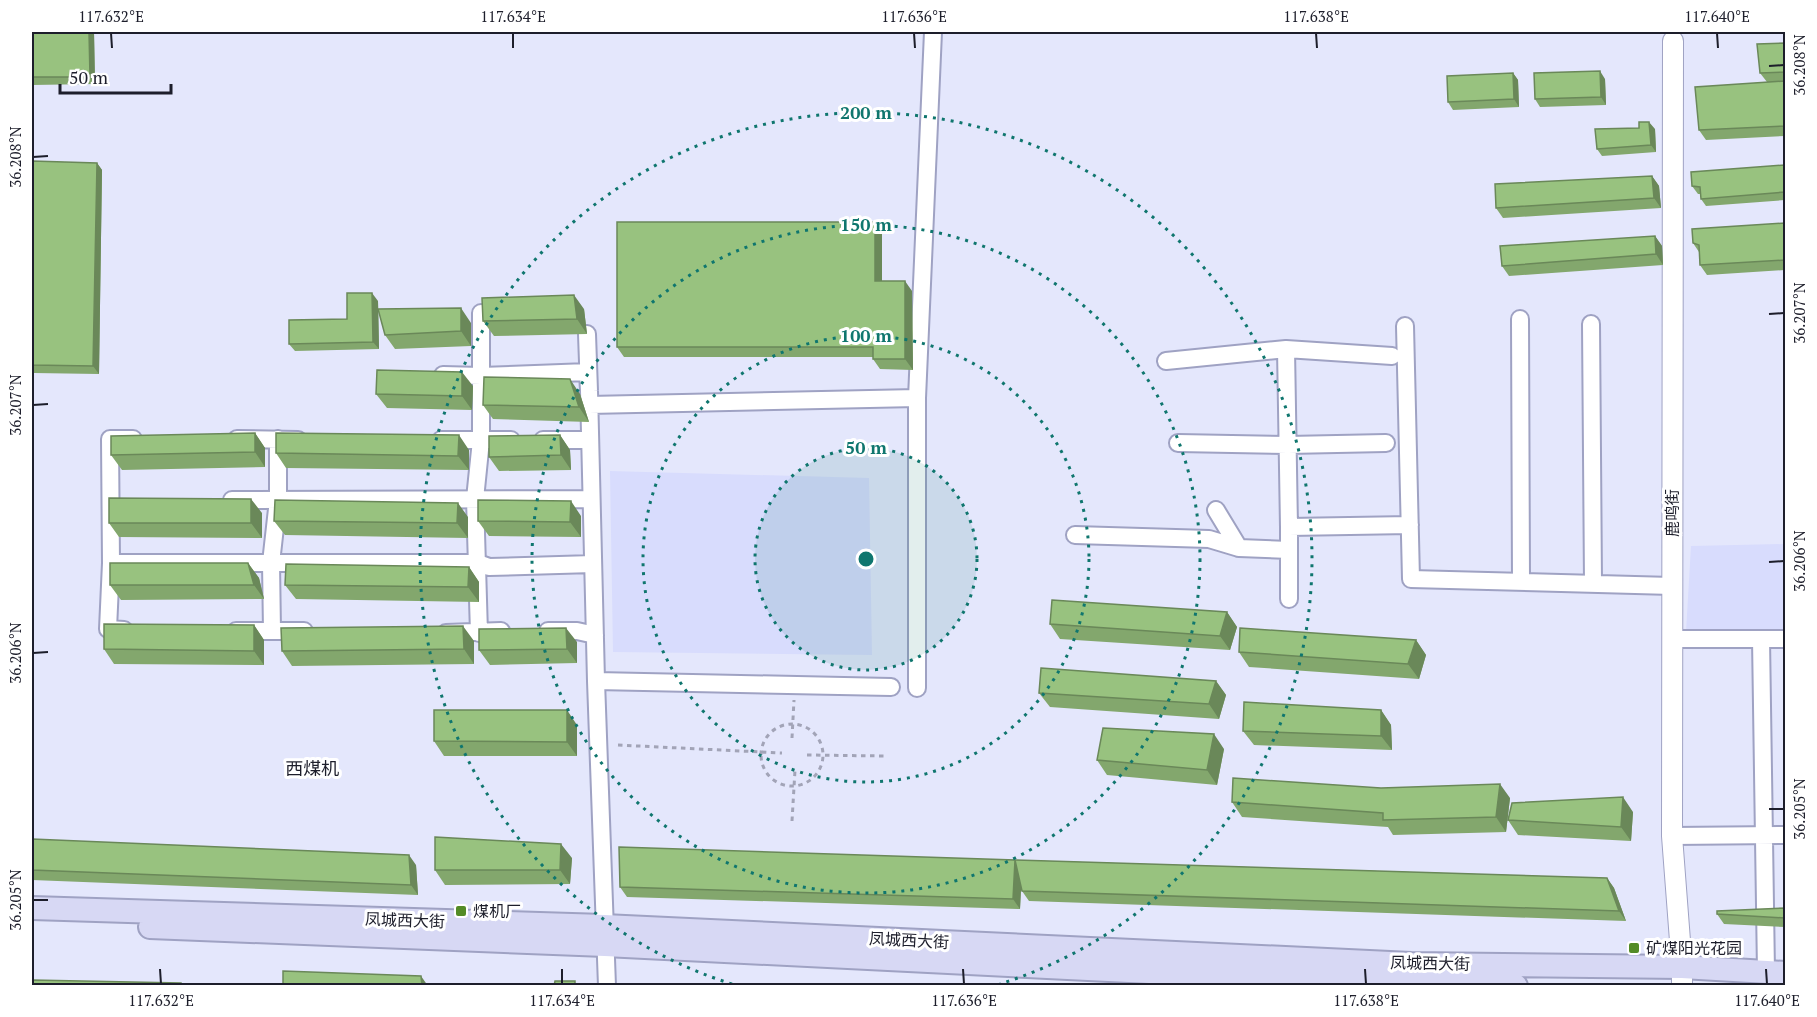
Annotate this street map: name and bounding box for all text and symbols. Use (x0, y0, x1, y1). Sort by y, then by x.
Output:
text: 117.632°E (78, 6, 144, 26)
text: 117.634°E (480, 6, 546, 26)
text: 117.636°E (881, 6, 947, 26)
text: 117.638°E (1283, 6, 1349, 26)
text: 117.640°E (1684, 6, 1750, 26)
text: 36.208°N (1789, 34, 1809, 96)
scale bar (60, 57, 171, 95)
text: 50 m (69, 65, 109, 89)
text: 200 m (840, 100, 892, 124)
text: 36.208°N (5, 126, 25, 188)
text: 150 m (840, 212, 892, 236)
text: 36.207°N (1789, 282, 1809, 344)
text: 100 m (840, 323, 892, 347)
text: 36.207°N (5, 374, 25, 436)
text: 50 m (845, 435, 887, 459)
street label: 鹿鸣街 (1661, 489, 1683, 537)
text: 36.206°N (1789, 530, 1809, 592)
centre of rings (856, 549, 876, 569)
text: 36.206°N (5, 622, 25, 684)
district label: 西煤机 (285, 756, 339, 780)
text: 36.205°N (1789, 778, 1809, 840)
text: 36.205°N (5, 869, 25, 931)
place label: 煤机厂 (473, 900, 521, 922)
marker: 煤机厂 (454, 904, 468, 918)
street label: 凤城西大街 (365, 908, 445, 932)
street label: 凤城西大街 (868, 927, 950, 953)
place label: 矿煤阳光花园 (1646, 937, 1742, 959)
marker: 矿煤阳光花园 (1627, 941, 1641, 955)
street label: 凤城西大街 (1390, 951, 1470, 975)
text: 117.632°E (128, 990, 194, 1010)
text: 117.634°E (529, 990, 595, 1010)
text: 117.636°E (931, 990, 997, 1010)
text: 117.638°E (1333, 990, 1399, 1010)
text: 117.640°E (1734, 990, 1800, 1010)

